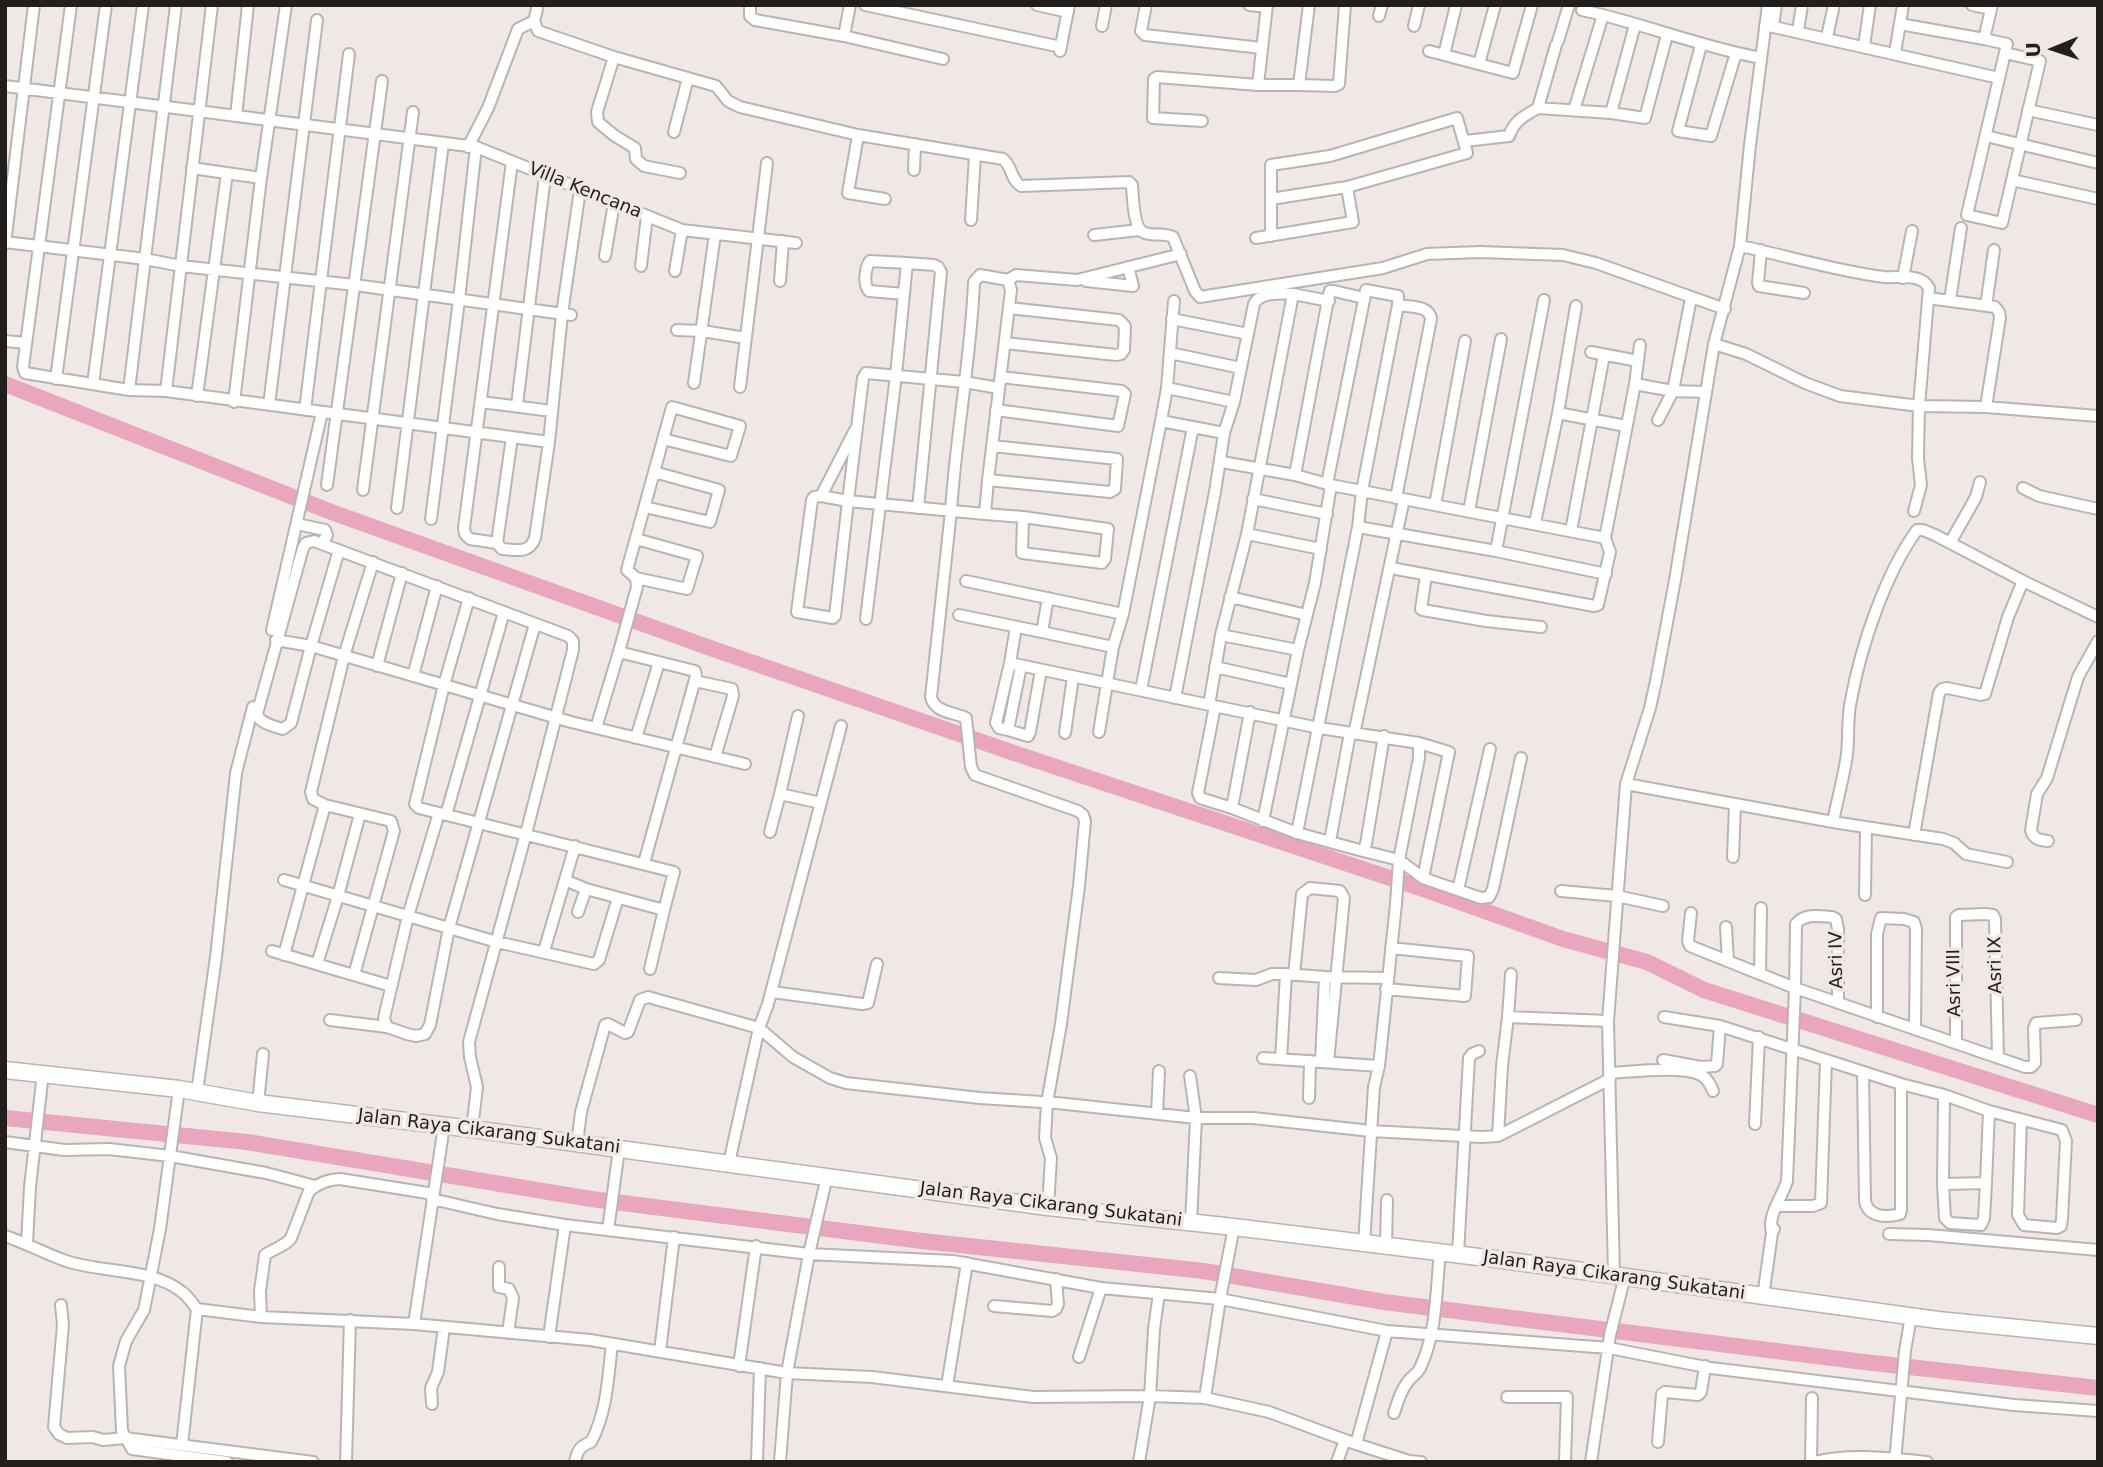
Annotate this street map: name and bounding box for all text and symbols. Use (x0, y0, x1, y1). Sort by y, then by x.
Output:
north arrow (2019, 14, 2089, 84)
text: U (2022, 42, 2044, 58)
street label: Villa Kencana (525, 158, 645, 224)
street label: Asri IV (1826, 931, 1848, 989)
street label: Asri IX (1985, 936, 2007, 994)
street label: Asri VIII (1944, 949, 1966, 1017)
street label: Jalan Raya Cikarang Sukatani (357, 1105, 621, 1159)
street label: Jalan Raya Cikarang Sukatani (919, 1178, 1183, 1232)
street label: Jalan Raya Cikarang Sukatani (1482, 1247, 1746, 1305)

